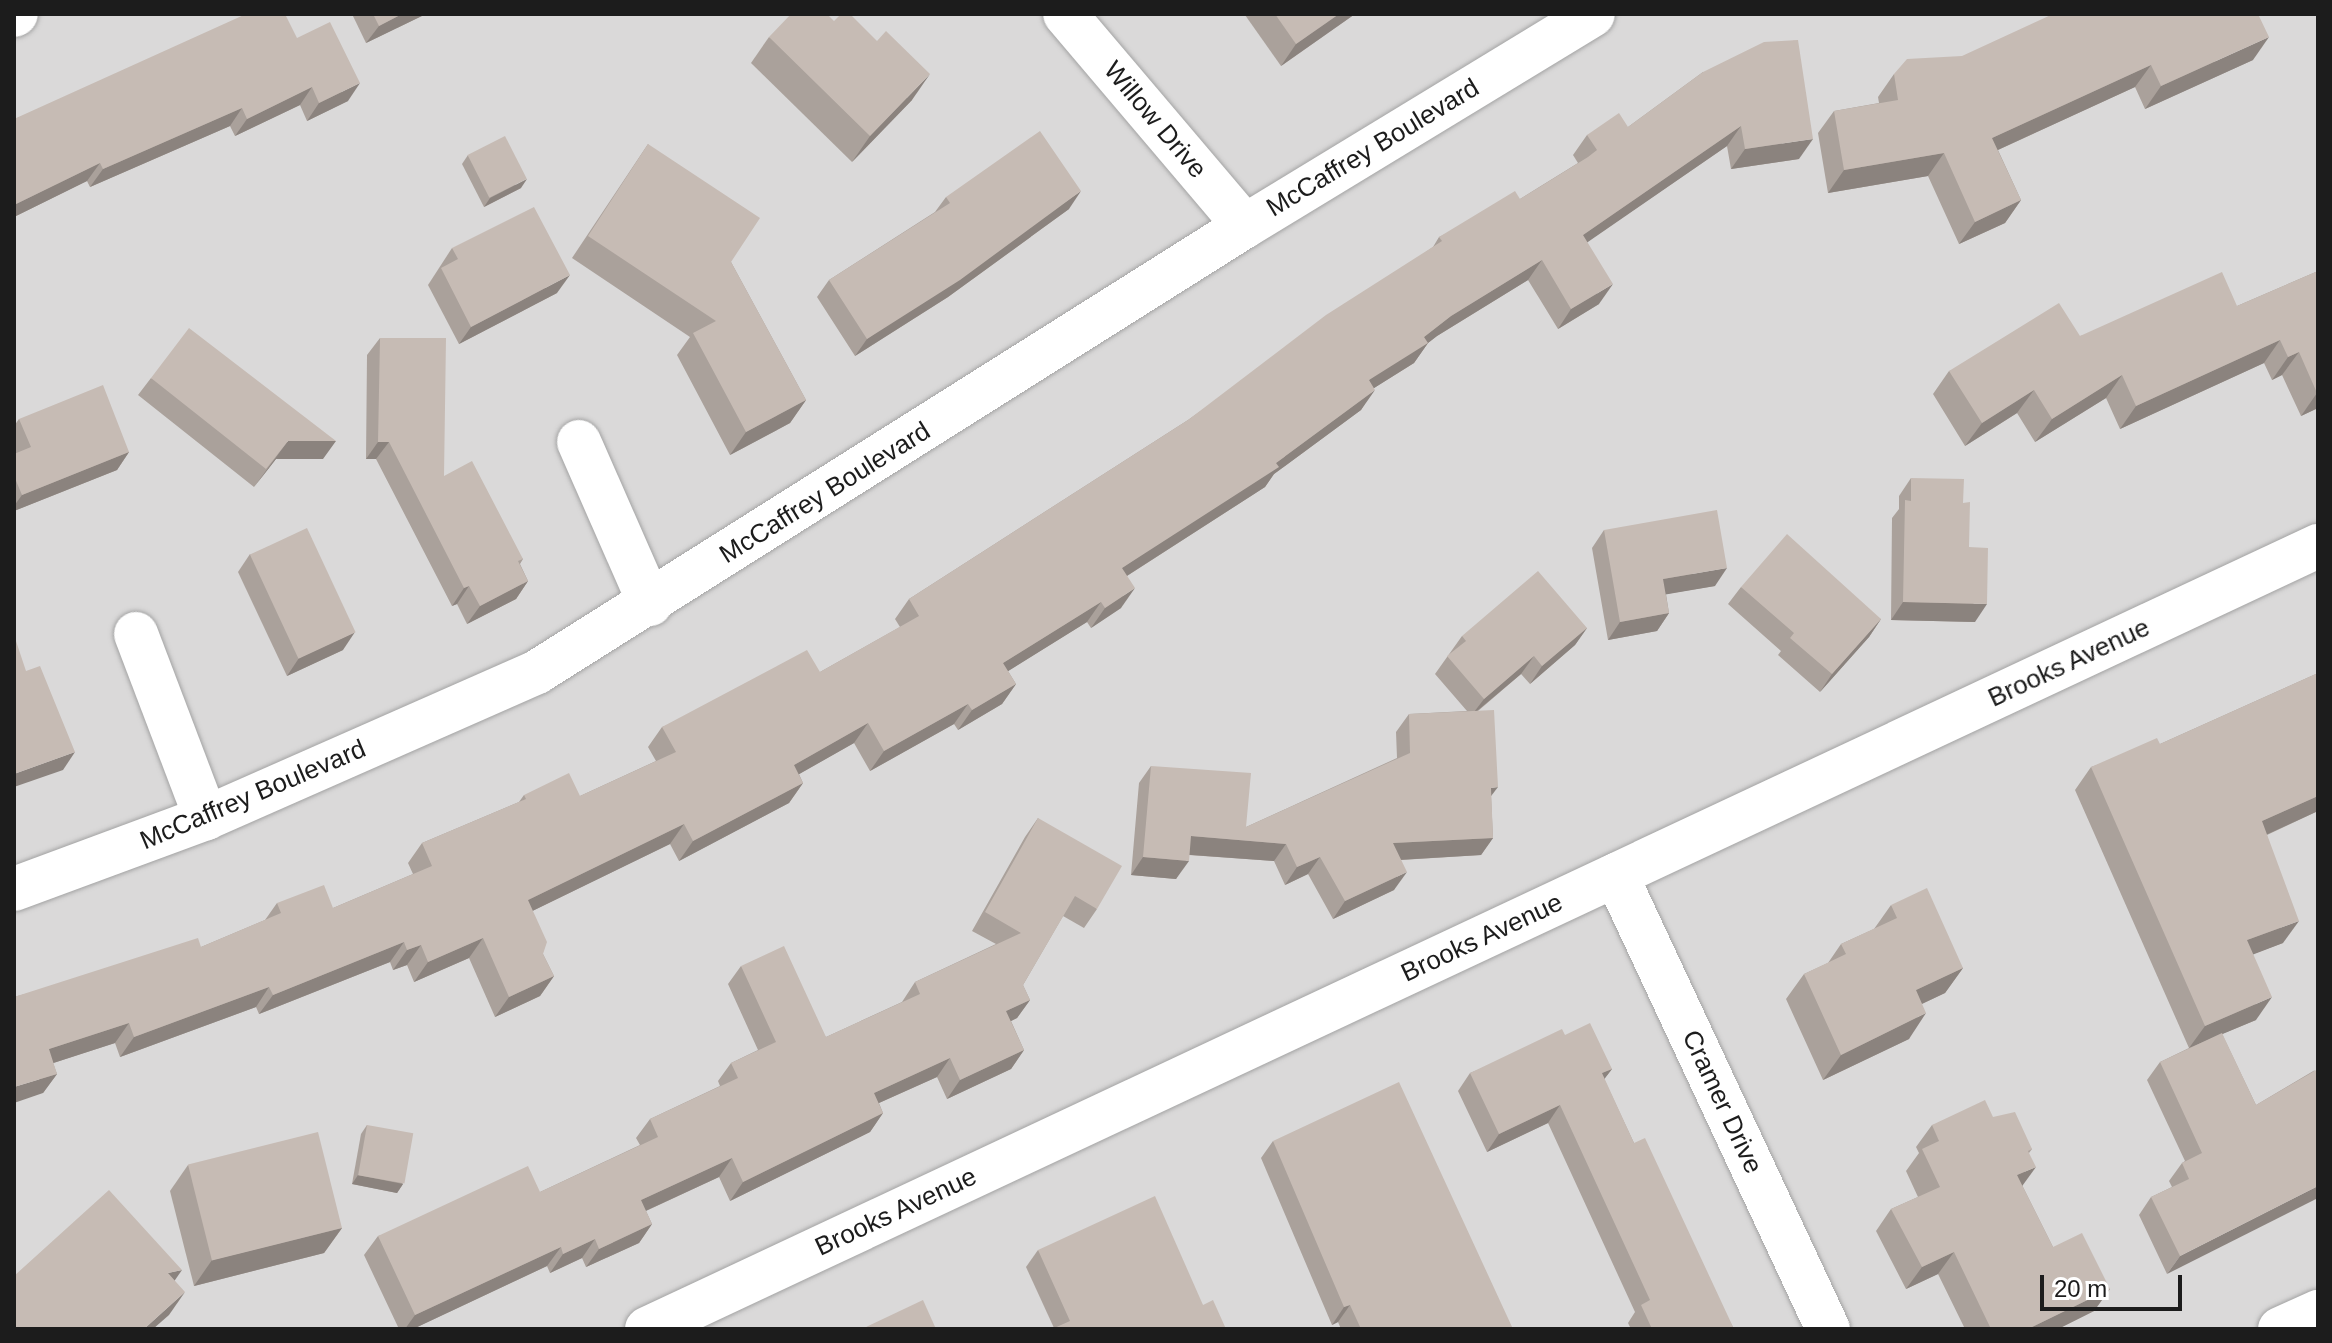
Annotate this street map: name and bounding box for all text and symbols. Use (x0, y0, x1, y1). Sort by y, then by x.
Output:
street label: Willow Drive (1097, 55, 1213, 185)
street label: McCaffrey Boulevard (1261, 72, 1485, 224)
street label: McCaffrey Boulevard (714, 416, 936, 570)
street label: Brooks Avenue (1983, 612, 2155, 714)
street label: McCaffrey Boulevard (135, 733, 371, 857)
street label: Brooks Avenue (1396, 887, 1568, 989)
street label: Cramer Drive (1675, 1025, 1769, 1179)
street label: Brooks Avenue (810, 1161, 982, 1263)
scale bar (2044, 1259, 2186, 1309)
text: 20 m (2054, 1275, 2107, 1302)

